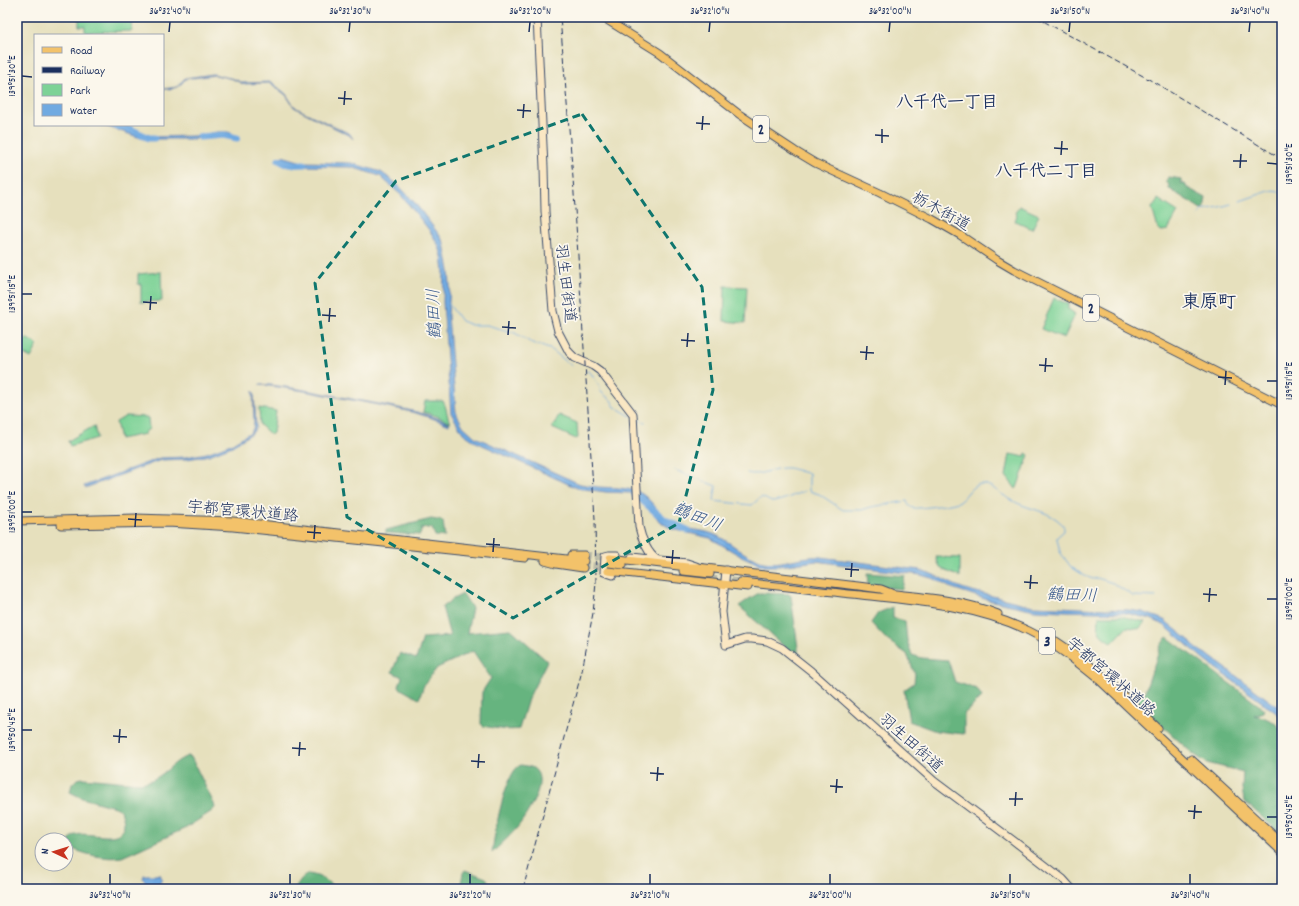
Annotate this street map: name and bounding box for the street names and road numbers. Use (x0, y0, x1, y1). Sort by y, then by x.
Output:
road number: 2 (753, 116, 769, 142)
street label: 栃木街道 (907, 187, 974, 238)
street label: 羽生田街道 (548, 242, 581, 324)
road number: 2 (1083, 295, 1099, 321)
street label: 宇都宮環状道路 (186, 496, 300, 529)
road number: 3 (1039, 628, 1055, 654)
street label: 宇都宮環状道路 (1061, 632, 1160, 723)
street label: 羽生田街道 (873, 709, 948, 779)

